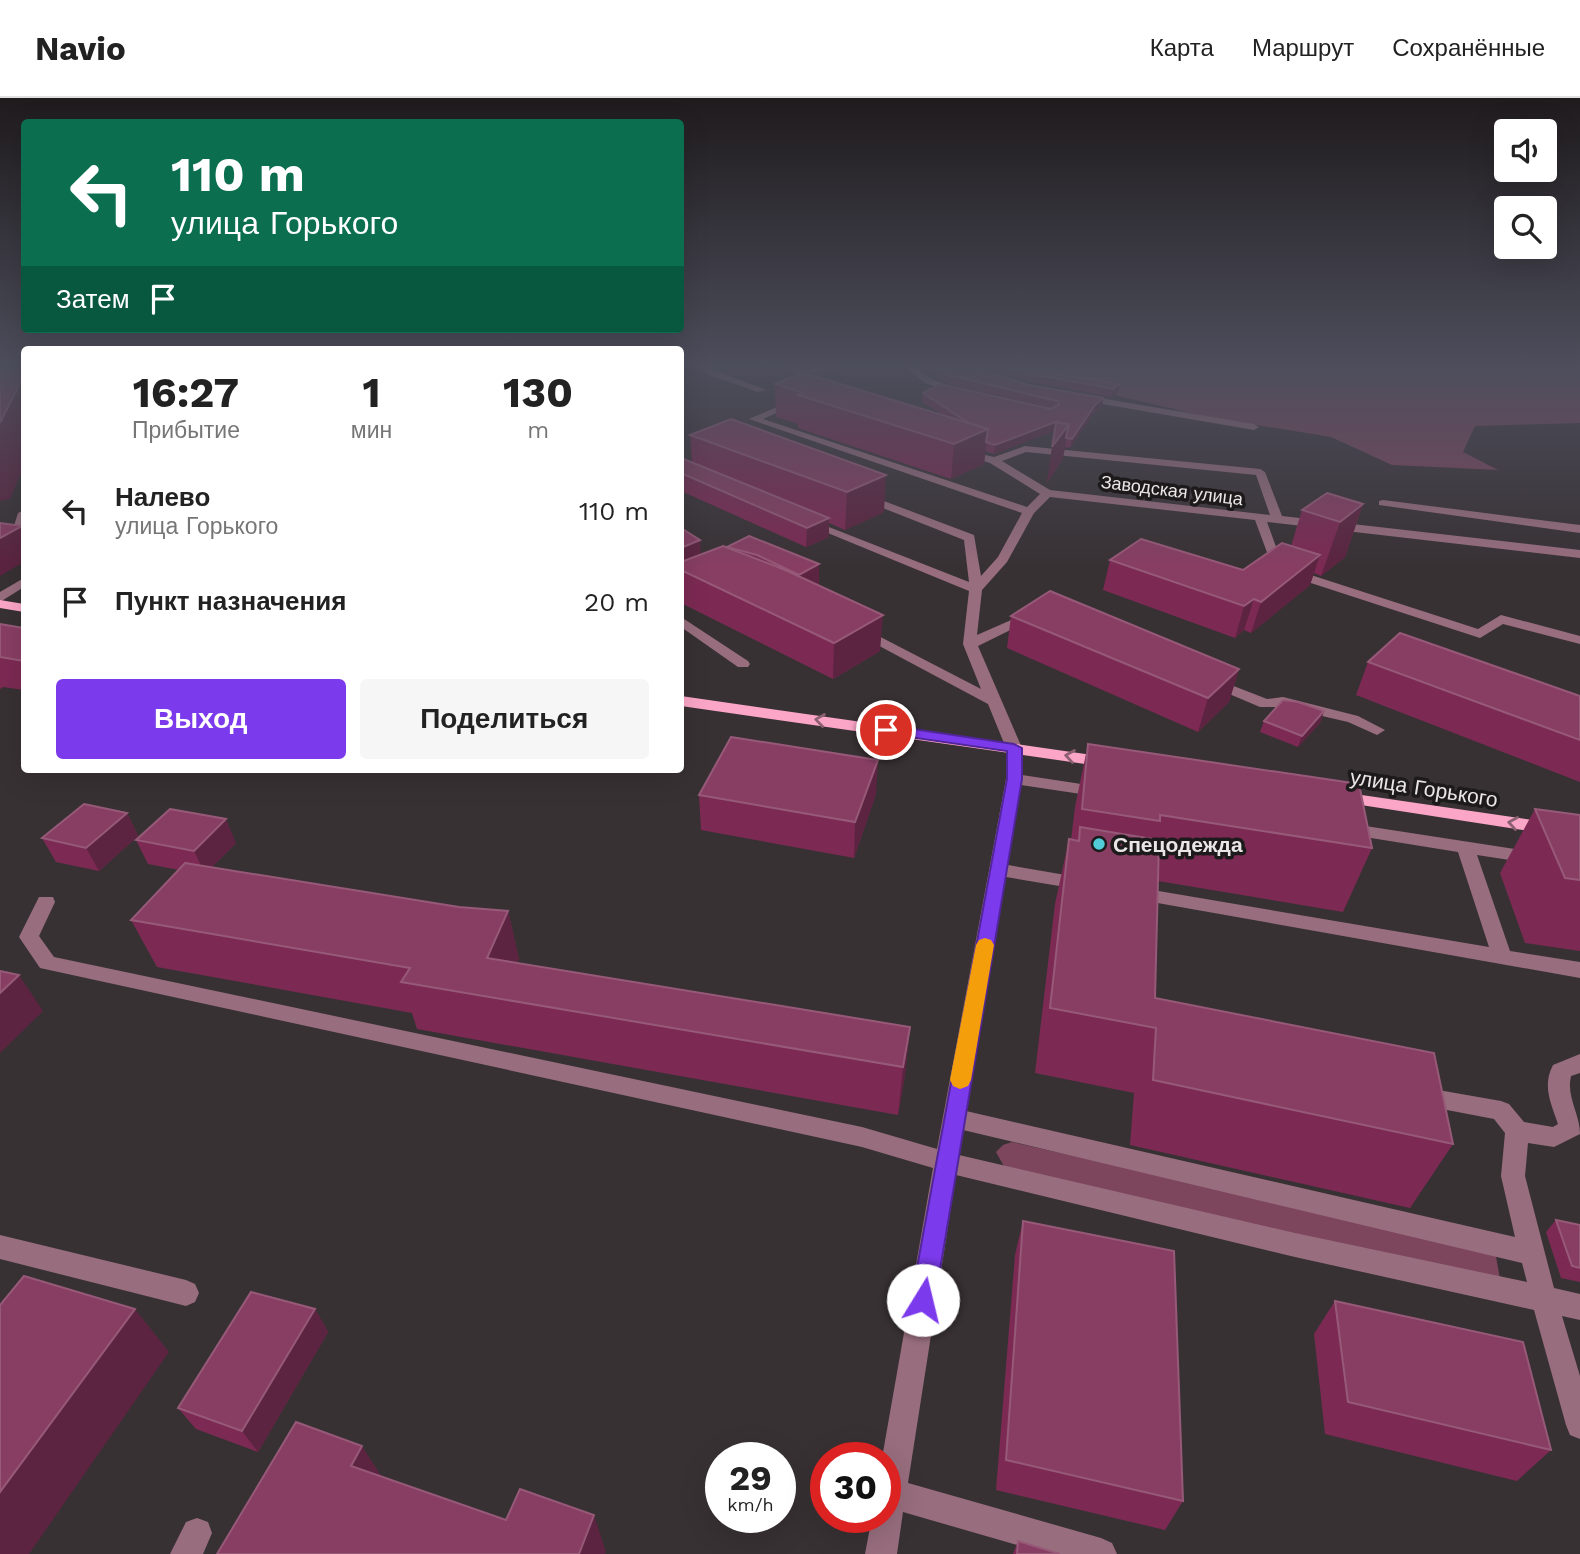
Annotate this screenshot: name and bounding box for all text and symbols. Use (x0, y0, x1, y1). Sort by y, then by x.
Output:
text: Navio (35, 29, 126, 68)
text: Карта (1150, 34, 1214, 62)
text: Маршрут (1252, 34, 1354, 62)
text: Сохранённые (1392, 34, 1545, 62)
map controls (1494, 119, 1557, 259)
button: sound (1494, 119, 1557, 182)
text: 110 m (171, 145, 305, 203)
icon: left (56, 147, 147, 238)
button: search (1494, 196, 1557, 259)
text: улица Горького (171, 204, 398, 242)
icon: arrive (144, 280, 182, 318)
text: Затем (56, 284, 130, 314)
text: 16:27 (133, 368, 239, 417)
text: 1 (362, 368, 381, 417)
text: 130 (503, 368, 573, 417)
text: Прибытие (132, 417, 240, 444)
text: мин (351, 417, 392, 444)
text: m (527, 417, 549, 444)
street label: Заводская улица (1100, 471, 1245, 509)
text: Налево (115, 482, 210, 512)
icon: left (56, 492, 94, 530)
text: 110 m (579, 496, 649, 526)
text: улица Горького (115, 513, 278, 540)
icon: arrive (56, 583, 94, 621)
text: Пункт назначения (115, 586, 346, 616)
text: 20 m (584, 587, 649, 617)
button: Выход (56, 679, 346, 759)
button: Поделиться (360, 679, 649, 759)
pin (856, 700, 916, 760)
icon: arrive (867, 711, 905, 749)
one-way arrow (814, 713, 826, 728)
one-way arrow (1064, 749, 1075, 764)
street label: улица Горького (1348, 764, 1500, 812)
one-way arrow (1507, 816, 1518, 831)
place label: Спецодежда (1113, 832, 1243, 857)
marker: Спецодежда (1091, 836, 1107, 852)
position arrow (886, 1263, 960, 1337)
speed limit sign: 30 (810, 1442, 901, 1533)
text: 29 (729, 1457, 772, 1499)
text: km/h (727, 1494, 774, 1515)

